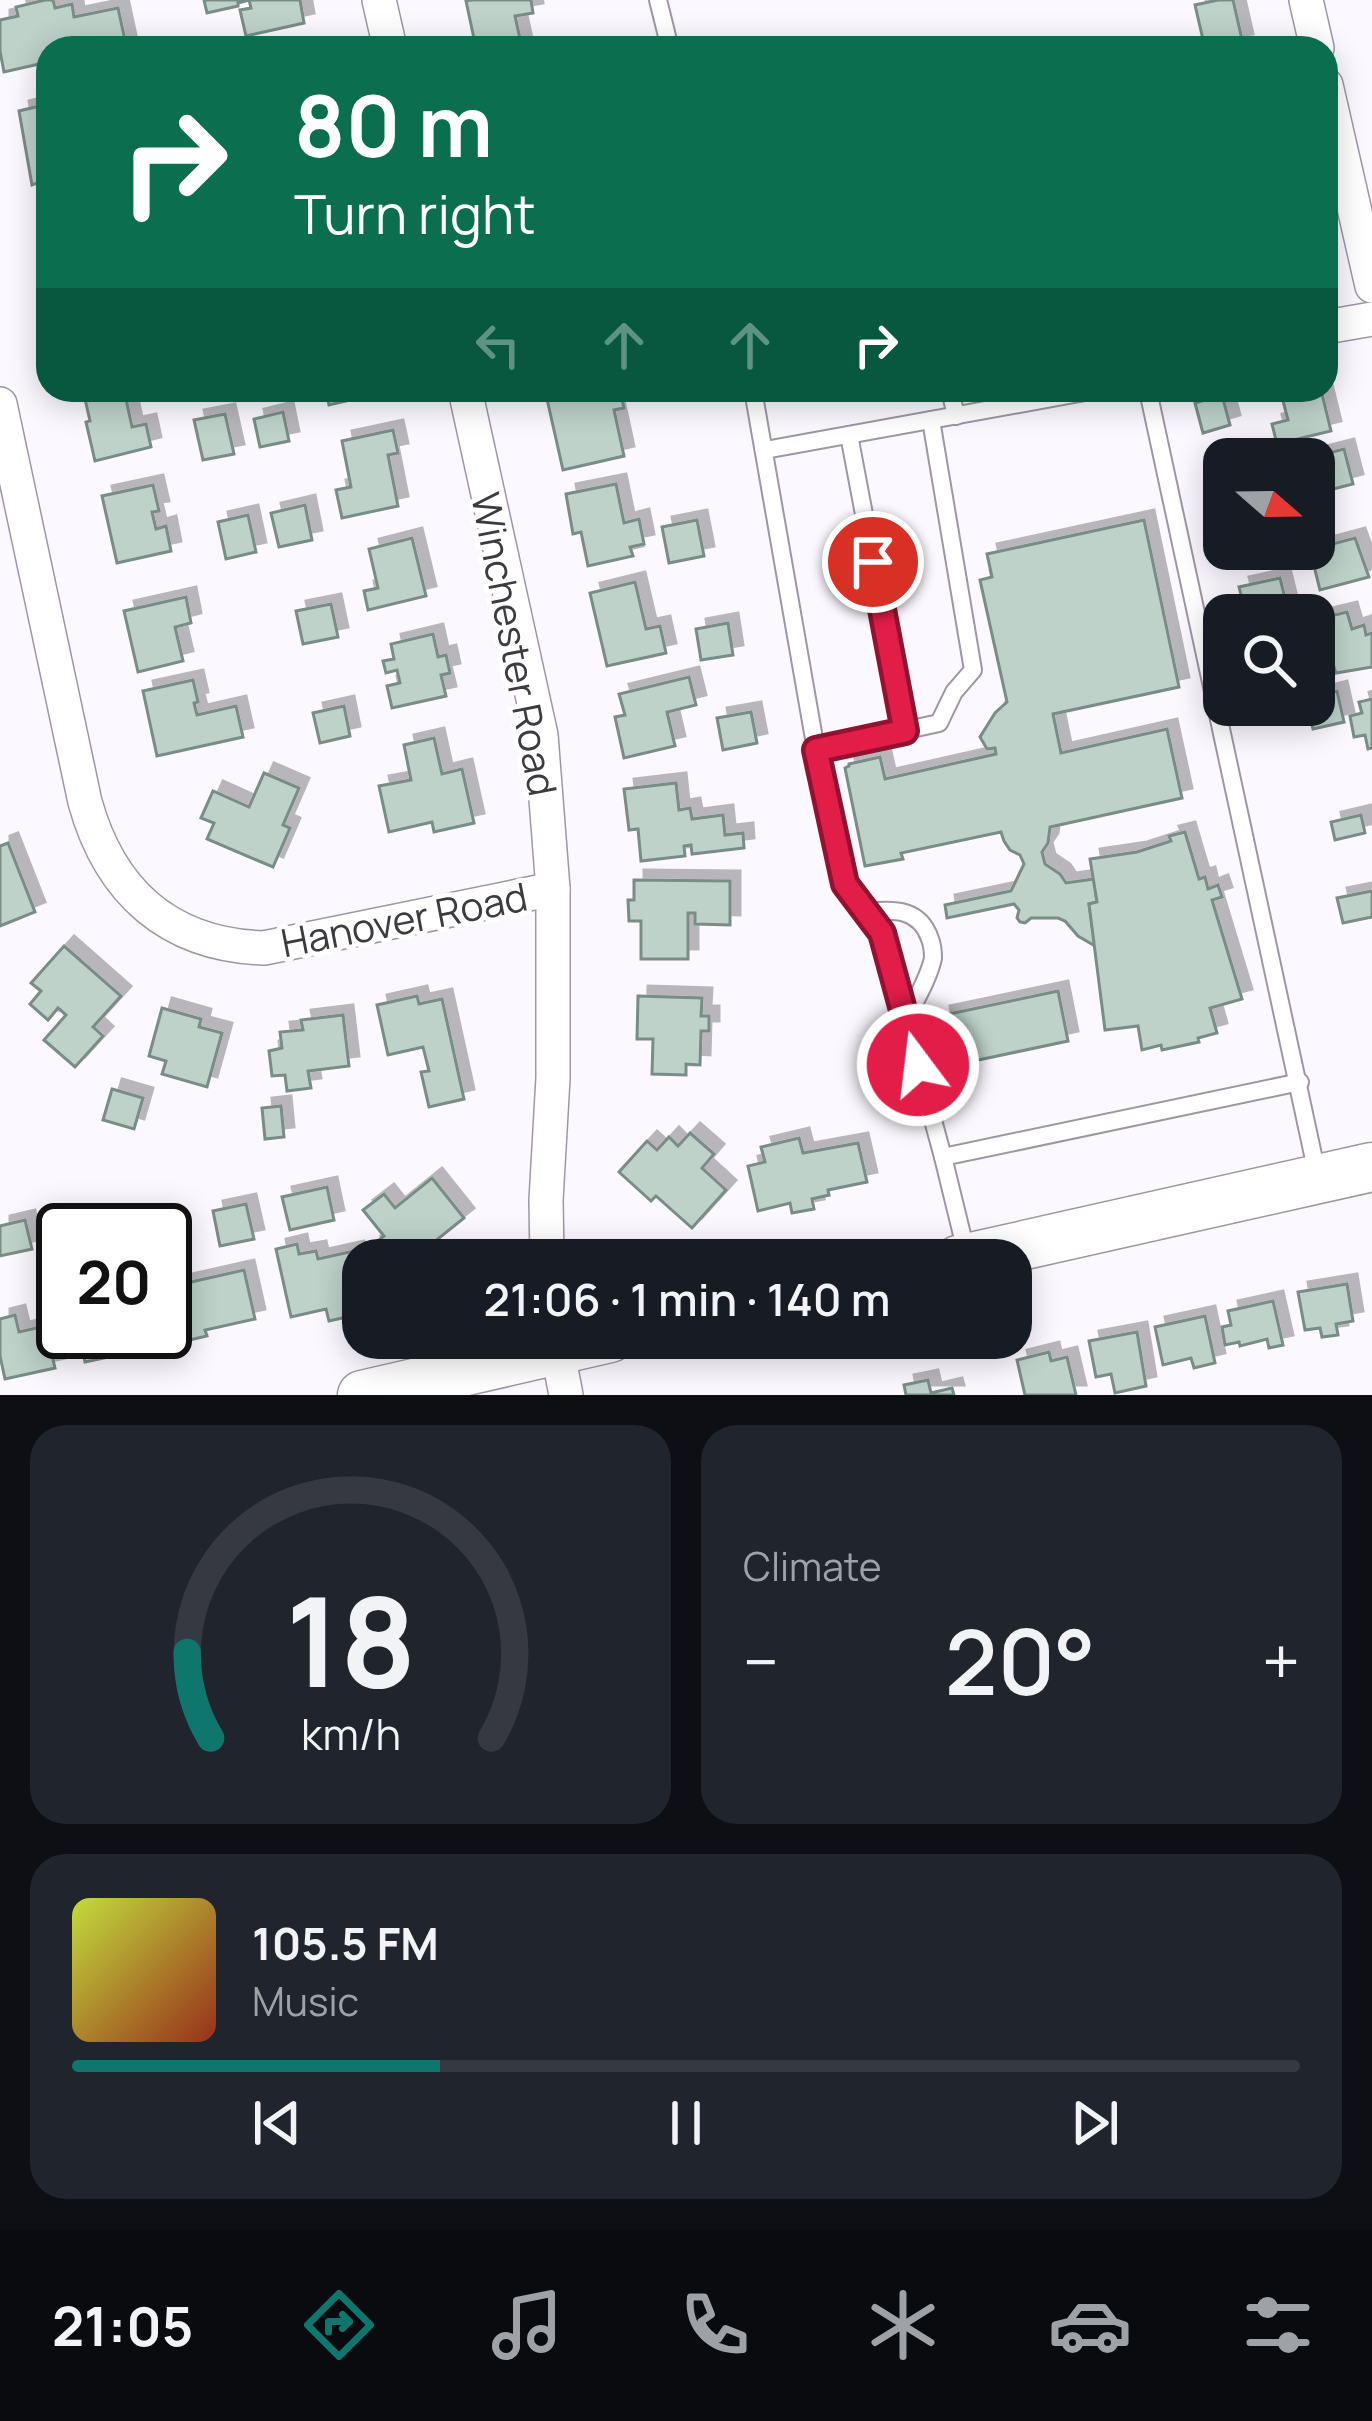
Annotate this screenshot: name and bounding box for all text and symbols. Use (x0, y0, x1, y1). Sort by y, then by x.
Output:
text: 80 m (294, 67, 493, 182)
icon: right (96, 84, 252, 240)
text: Turn right (294, 176, 536, 250)
icon: left (465, 312, 531, 378)
icon: ahead (591, 312, 657, 378)
icon: ahead (717, 312, 783, 378)
icon: right (843, 312, 909, 378)
north arrow (1203, 438, 1335, 570)
map controls (1203, 438, 1335, 726)
street label: Winchester Road (459, 488, 571, 800)
pin (822, 511, 924, 613)
icon: arrive (840, 529, 906, 595)
button: search (1203, 594, 1335, 726)
street label: Hanover Road (276, 869, 532, 969)
position arrow (855, 1002, 981, 1128)
speed limit sign: 20 (36, 1203, 192, 1359)
text: 21:06 · 1 min · 140 m (484, 1268, 890, 1330)
text: Climate (743, 1539, 882, 1593)
text: 18 (285, 1554, 416, 1724)
text: 20° (945, 1599, 1096, 1722)
text: − (743, 1616, 779, 1706)
text: + (1262, 1616, 1300, 1706)
text: km/h (301, 1703, 400, 1762)
text: 105.5 FM (252, 1912, 439, 1974)
text: Music (252, 1974, 359, 2028)
icon: previous (244, 2090, 310, 2156)
icon: pause (653, 2090, 719, 2156)
icon: next (1062, 2090, 1128, 2156)
icon: directions (297, 2283, 381, 2367)
icon: music (485, 2283, 569, 2367)
icon: phone (673, 2283, 757, 2367)
icon: climate (861, 2283, 945, 2367)
icon: car (1048, 2283, 1132, 2367)
icon: filters (1236, 2283, 1320, 2367)
text: 21:05 (52, 2288, 193, 2362)

